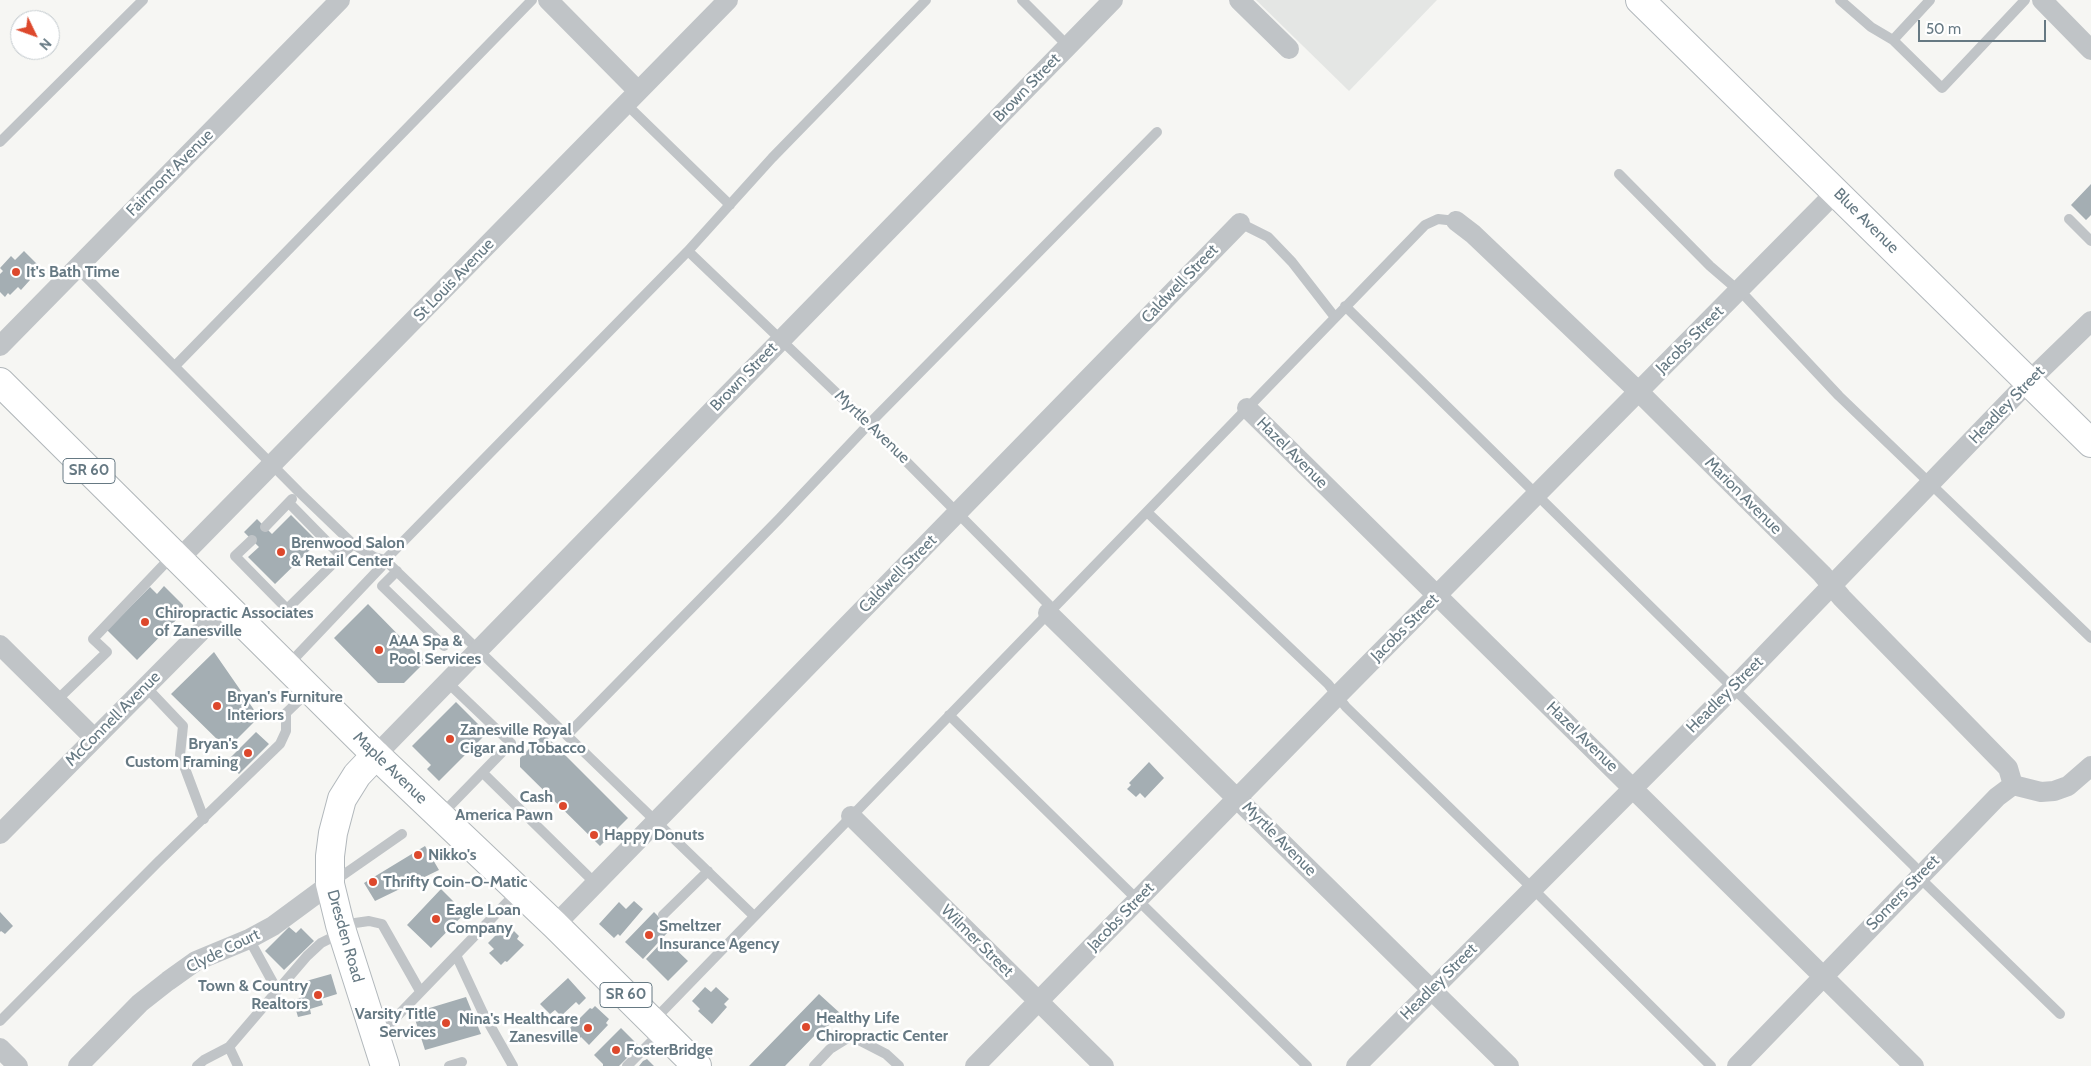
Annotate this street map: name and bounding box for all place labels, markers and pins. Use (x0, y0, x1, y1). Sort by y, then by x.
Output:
place label: It's Bath Time (26, 262, 119, 282)
marker: It's Bath Time (10, 266, 22, 278)
place label: Brenwood Salon & Retail Center (291, 533, 405, 571)
marker: Brenwood Salon & Retail Center (275, 546, 287, 558)
place label: Chiropractic Associates of Zanesville (155, 603, 314, 641)
marker: Chiropractic Associates of Zanesville (139, 616, 151, 628)
place label: AAA Spa & Pool Services (389, 631, 481, 669)
marker: AAA Spa & Pool Services (373, 644, 385, 656)
place label: Bryan's Furniture Interiors (227, 687, 343, 725)
marker: Bryan's Furniture Interiors (211, 700, 223, 712)
place label: Zanesville Royal Cigar and Tobacco (460, 720, 586, 758)
marker: Zanesville Royal Cigar and Tobacco (444, 733, 456, 745)
place label: Bryan's Custom Framing (125, 734, 238, 772)
marker: Bryan's Custom Framing (242, 747, 254, 759)
place label: Cash America Pawn (455, 787, 553, 825)
marker: Cash America Pawn (557, 800, 569, 812)
place label: Happy Donuts (604, 825, 704, 845)
marker: Happy Donuts (588, 829, 600, 841)
place label: Nikko's (428, 845, 477, 865)
marker: Nikko's (412, 849, 424, 861)
place label: Thrifty Coin-O-Matic (383, 872, 527, 892)
marker: Thrifty Coin-O-Matic (367, 876, 379, 888)
place label: Eagle Loan Company (446, 900, 521, 938)
marker: Eagle Loan Company (430, 913, 442, 925)
place label: Smeltzer Insurance Agency (659, 916, 780, 954)
marker: Smeltzer Insurance Agency (643, 929, 655, 941)
place label: Town & Country Realtors (198, 976, 308, 1014)
marker: Town & Country Realtors (312, 989, 324, 1001)
place label: Varsity Title Services (355, 1004, 436, 1042)
place label: Healthy Life Chiropractic Center (816, 1008, 948, 1046)
place label: Nina's Healthcare Zanesville (459, 1009, 578, 1047)
marker: Varsity Title Services (440, 1017, 452, 1029)
marker: Healthy Life Chiropractic Center (800, 1021, 812, 1033)
marker: Nina's Healthcare Zanesville (582, 1022, 594, 1034)
place label: FosterBridge (626, 1040, 713, 1060)
marker: FosterBridge (610, 1044, 622, 1056)

